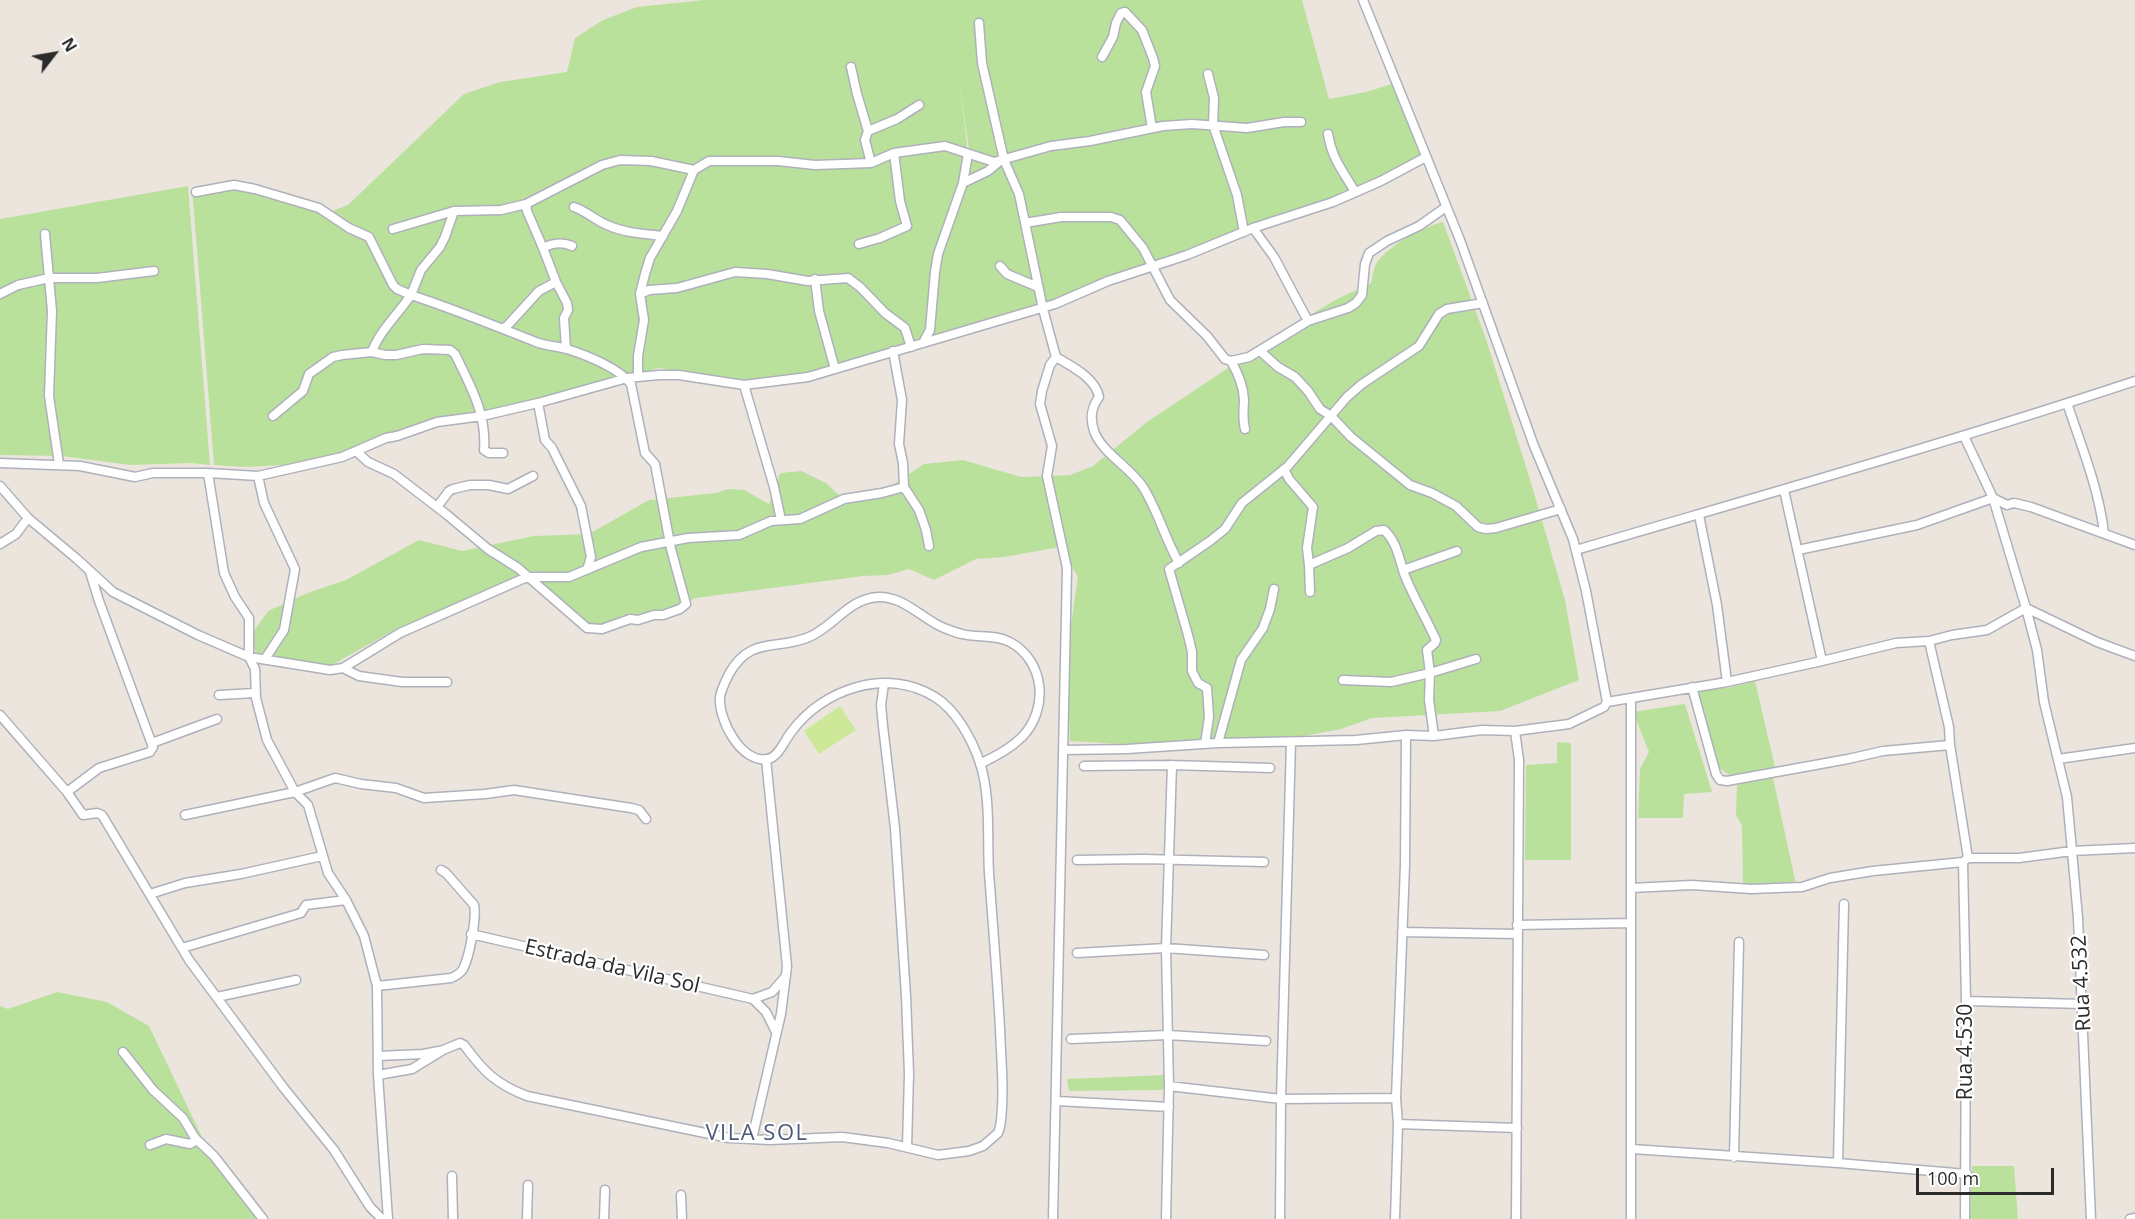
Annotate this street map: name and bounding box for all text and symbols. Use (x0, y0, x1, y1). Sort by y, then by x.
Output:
north arrow (24, 24, 84, 84)
text: N (57, 33, 82, 56)
street label: Rua 4.532 (2067, 934, 2097, 1032)
street label: Estrada da Vila Sol (522, 935, 702, 999)
street label: Rua 4.530 (1953, 1004, 1979, 1100)
district label: VILA SOL (705, 1121, 809, 1147)
scale bar (1919, 1156, 2057, 1194)
text: 100 m (1927, 1166, 1979, 1190)

